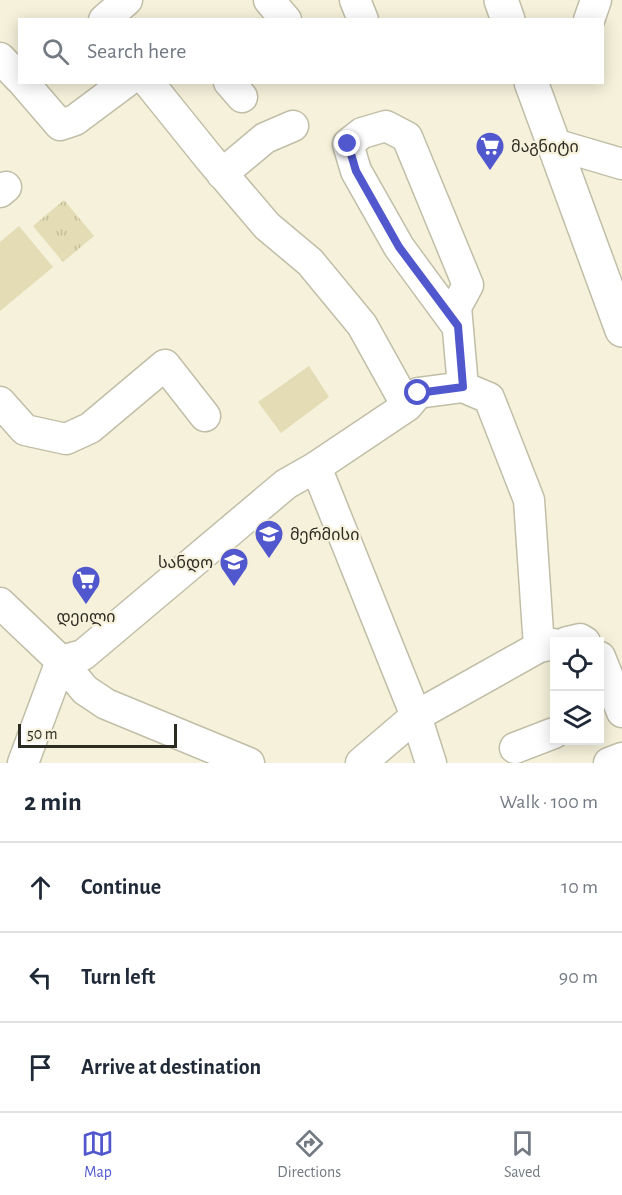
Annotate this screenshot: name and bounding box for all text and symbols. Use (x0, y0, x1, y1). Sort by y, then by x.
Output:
search box (18, 18, 604, 84)
icon: search (39, 35, 72, 68)
text: Search here (87, 40, 186, 62)
route end (334, 130, 360, 156)
supermarket icon: მაგნიტი (474, 130, 506, 172)
place label: მაგნიტი (511, 139, 579, 156)
route start (404, 379, 430, 405)
school or university icon: მერმისი (253, 518, 285, 560)
place label: მერმისი (290, 527, 359, 544)
school or university icon: სანდო (218, 546, 250, 588)
place label: სანდო (158, 555, 213, 573)
supermarket icon: დეილი (70, 564, 102, 606)
place label: დეილი (56, 609, 116, 627)
map controls (550, 637, 604, 745)
button: locate (550, 637, 604, 691)
button: layers (550, 691, 604, 745)
scale bar (18, 721, 177, 748)
text: 50 m (27, 726, 58, 742)
text: 2 min (24, 789, 82, 815)
text: Walk · 100 m (499, 792, 598, 812)
icon: ahead (24, 871, 57, 904)
text: Continue (81, 876, 161, 898)
text: 10 m (561, 877, 598, 897)
icon: left (24, 961, 57, 994)
text: Turn left (81, 966, 155, 988)
text: 90 m (559, 967, 598, 987)
icon: arrive (24, 1051, 57, 1084)
text: Arrive at destination (81, 1056, 261, 1078)
tab: Map (81, 1127, 114, 1182)
tab: Directions (277, 1127, 341, 1182)
tab: Saved (504, 1127, 541, 1182)

